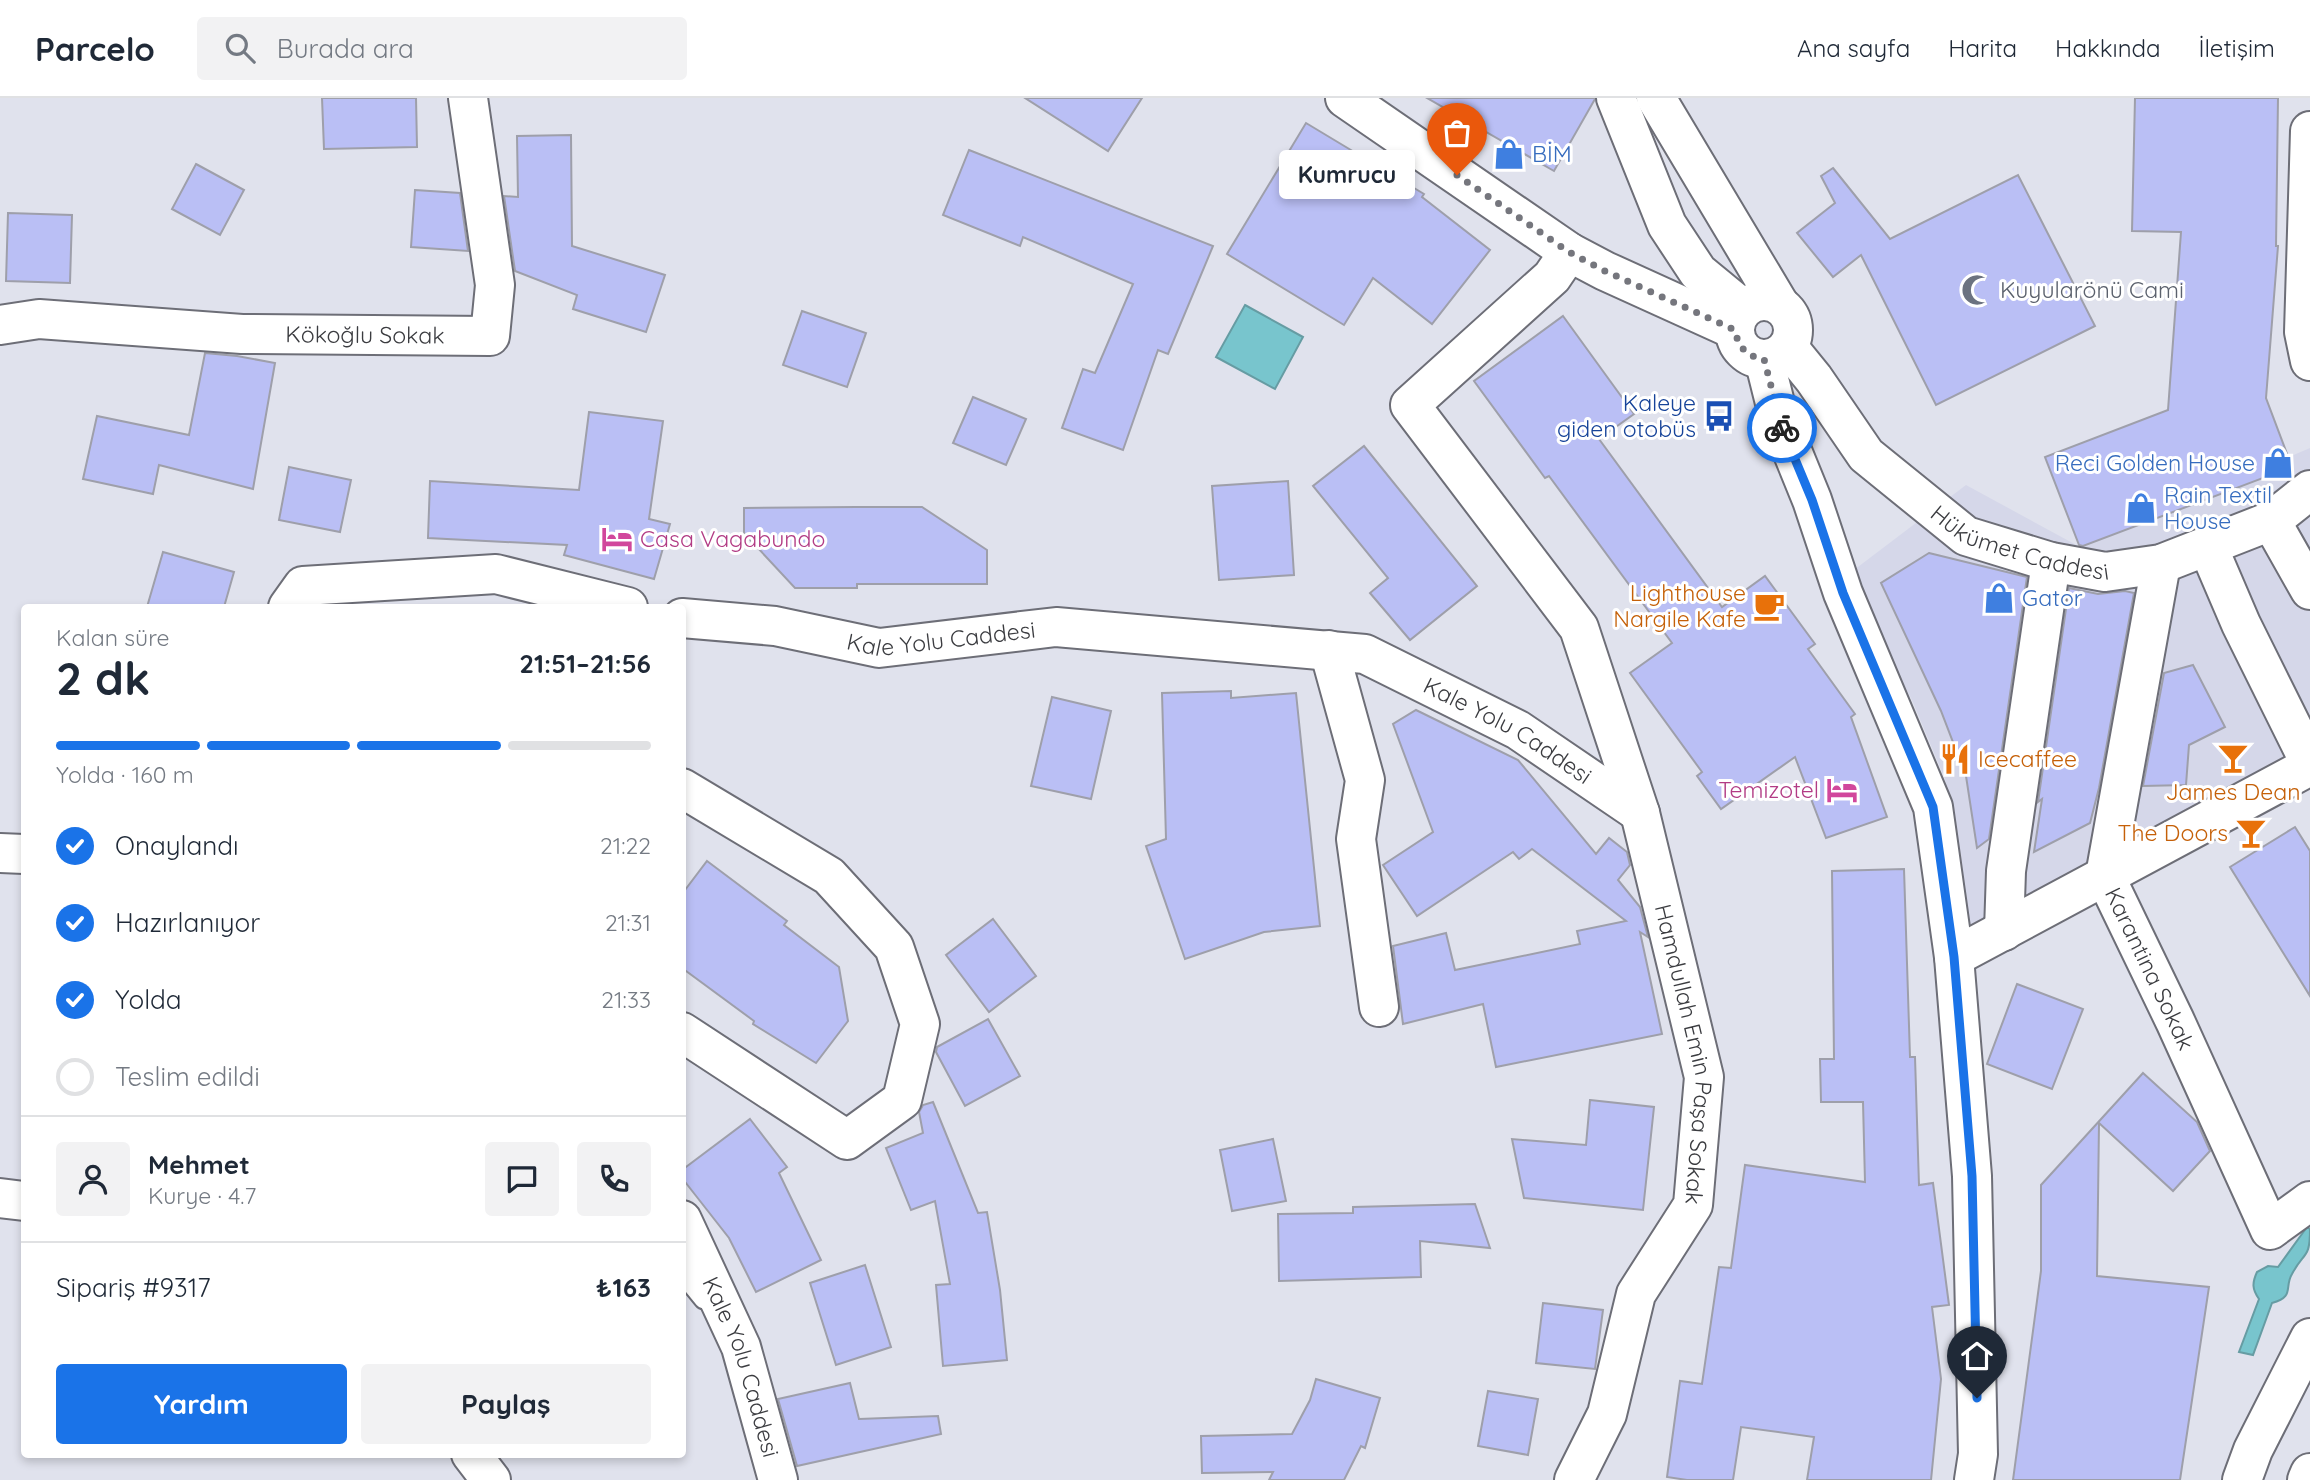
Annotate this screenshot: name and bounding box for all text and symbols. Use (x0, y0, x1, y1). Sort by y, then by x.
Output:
search box (197, 17, 687, 80)
text: Parcelo (35, 28, 155, 69)
icon: search (221, 29, 259, 67)
text: Burada ara (277, 32, 414, 65)
text: Ana sayfa (1797, 33, 1910, 63)
text: Harita (1948, 33, 2017, 63)
text: Hakkında (2055, 33, 2161, 63)
text: İletişim (2199, 33, 2275, 63)
pin (1427, 103, 1487, 175)
icon: bag (1438, 114, 1476, 152)
shop icon: BİM (1492, 137, 1526, 171)
place label: BİM (1532, 139, 1572, 168)
callout: Kumrucu (1278, 150, 1415, 200)
text: Kumrucu (1298, 160, 1396, 189)
mosque icon: Kuyularönü Cami (1960, 273, 1994, 307)
place label: Kuyularönü Cami (2000, 275, 2184, 304)
street label: Kökoğlu Sokak (285, 319, 445, 350)
place label: Kaleye giden otobüs (1557, 388, 1696, 443)
courier (1747, 393, 1817, 463)
bus stop icon: Kaleye giden otobüs (1702, 399, 1736, 433)
icon: bike (1763, 409, 1801, 447)
shop icon: Reci Golden House (2261, 446, 2295, 480)
place label: Reci Golden House (2055, 448, 2255, 477)
place label: Rain Textil House (2164, 480, 2272, 535)
shop icon: Rain Textil House (2124, 491, 2158, 525)
street label: Hükümet Caddesi (1925, 498, 2110, 586)
hotel icon: Casa Vagabundo (600, 522, 634, 556)
place label: Casa Vagabundo (640, 524, 825, 553)
place label: Lighthouse Nargile Kafe (1613, 578, 1746, 633)
shop icon: Gator (1982, 581, 2016, 615)
place label: Gator (2022, 583, 2083, 612)
cafe icon: Lighthouse Nargile Kafe (1752, 589, 1786, 623)
street label: Kale Yolu Caddesi (844, 615, 1037, 662)
text: Kalan süre (56, 623, 169, 652)
text: 21:51–21:56 (519, 647, 651, 680)
text: 2 dk (56, 649, 150, 707)
street label: Kale Yolu Caddesi (1419, 670, 1598, 790)
bar icon: James Dean (2216, 741, 2250, 775)
restaurant icon: Icecaffee (1938, 742, 1972, 776)
place label: Icecaffee (1978, 744, 2077, 773)
text: Yolda · 160 m (56, 760, 194, 789)
hotel icon: Temizotel (1825, 773, 1859, 807)
place label: Temizotel (1718, 775, 1819, 804)
place label: James Dean (2165, 777, 2301, 806)
bar icon: The Doors (2234, 816, 2268, 850)
place label: The Doors (2118, 818, 2228, 847)
icon: check (56, 827, 94, 865)
text: Onaylandı (115, 829, 239, 862)
text: 21:22 (600, 831, 651, 860)
street label: Karantina Sokak (2099, 883, 2201, 1055)
street label: Hamdullah Emin Paşa Sokak (1649, 901, 1719, 1206)
icon: check (56, 904, 94, 942)
text: Hazırlanıyor (115, 906, 260, 939)
text: 21:31 (605, 908, 651, 937)
icon: check (56, 981, 94, 1019)
text: Yolda (115, 983, 181, 1016)
text: 21:33 (601, 985, 651, 1014)
text: Teslim edildi (115, 1060, 260, 1093)
button: person (56, 1142, 130, 1216)
button: chat (485, 1142, 559, 1216)
button: phone (577, 1142, 651, 1216)
text: Mehmet (148, 1148, 250, 1181)
text: Kurye · 4.7 (148, 1181, 256, 1210)
text: Sipariş #9317 (56, 1271, 211, 1304)
text: ₺163 (596, 1271, 651, 1304)
street label: Kale Yolu Caddesi (696, 1272, 786, 1460)
pin (1947, 1326, 2007, 1398)
icon: home (1958, 1337, 1996, 1375)
button: Yardım (56, 1364, 347, 1444)
button: Paylaş (361, 1364, 651, 1444)

